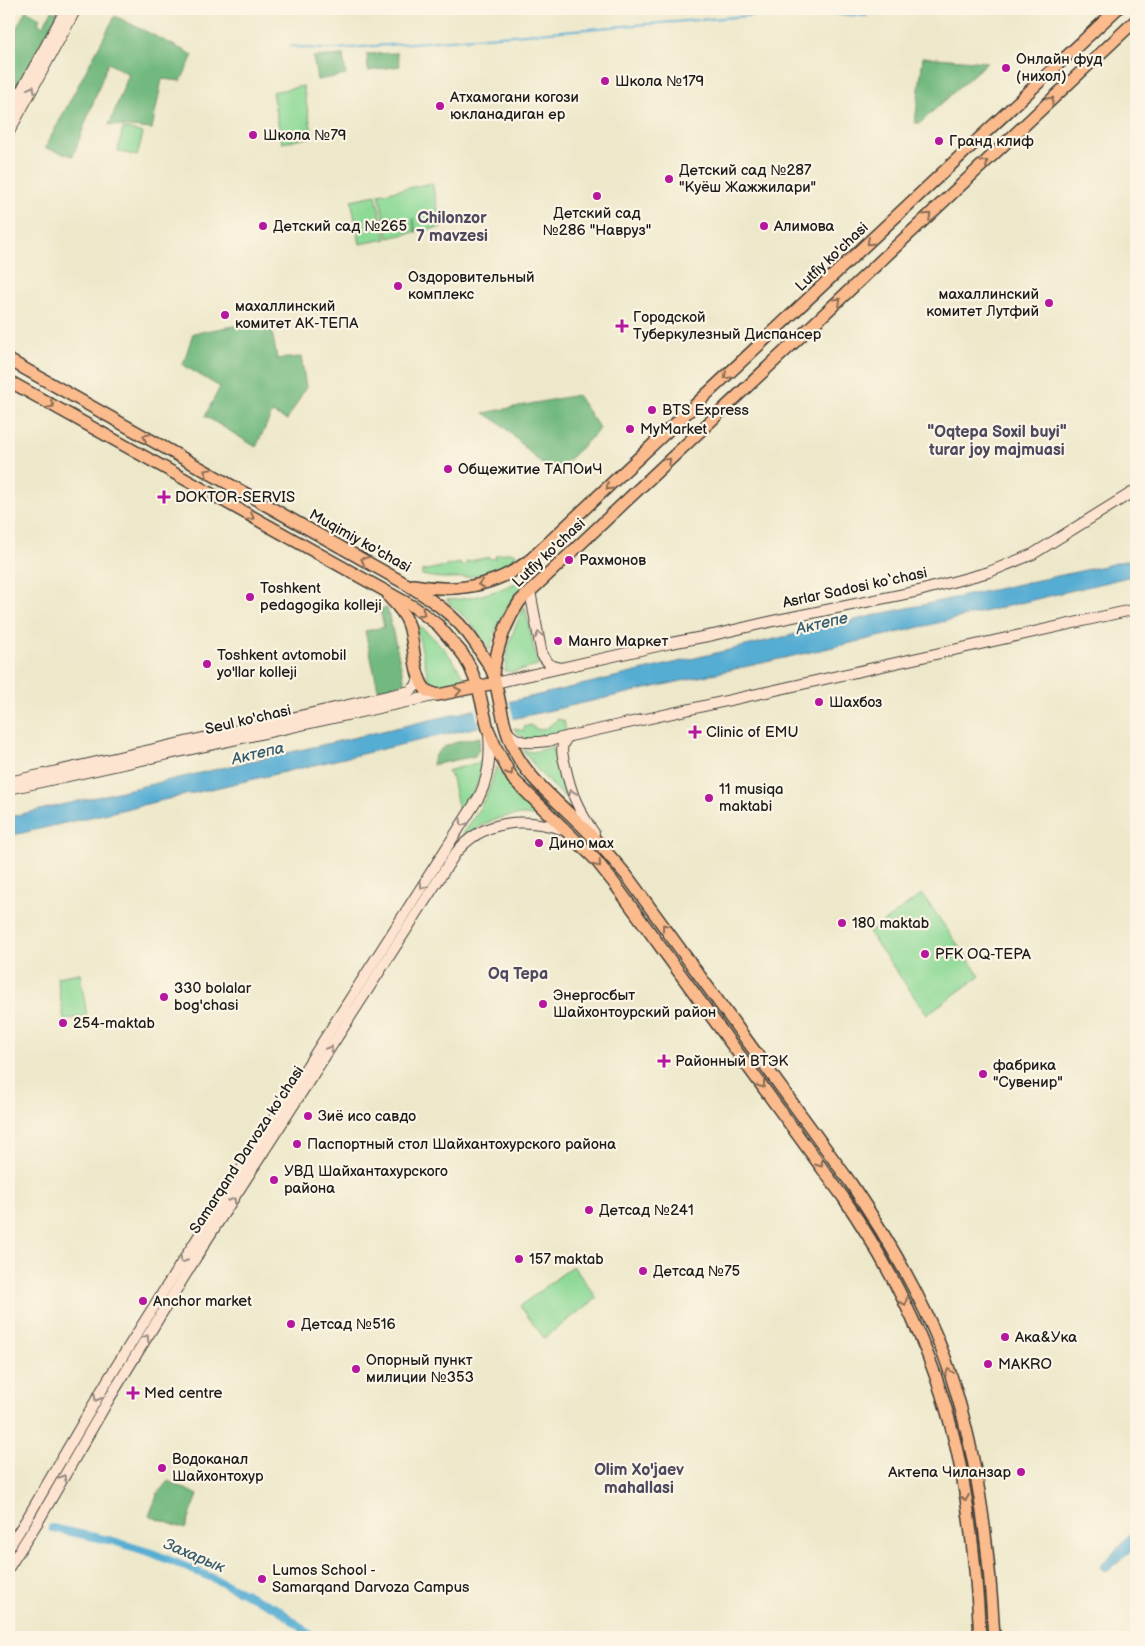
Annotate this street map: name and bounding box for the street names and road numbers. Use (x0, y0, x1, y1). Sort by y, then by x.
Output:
street label: Lutfiy ko'chasi (792, 218, 872, 296)
street label: Muqimiy ko'chasi (306, 505, 414, 577)
street label: Lutfiy ko'chasi (509, 514, 589, 592)
street label: Asrlar Sadosi ko‘chasi (781, 563, 929, 613)
street label: Seul ko'chasi (203, 701, 293, 739)
street label: Samarqand Darvoza koʻchasi (186, 1063, 308, 1237)

